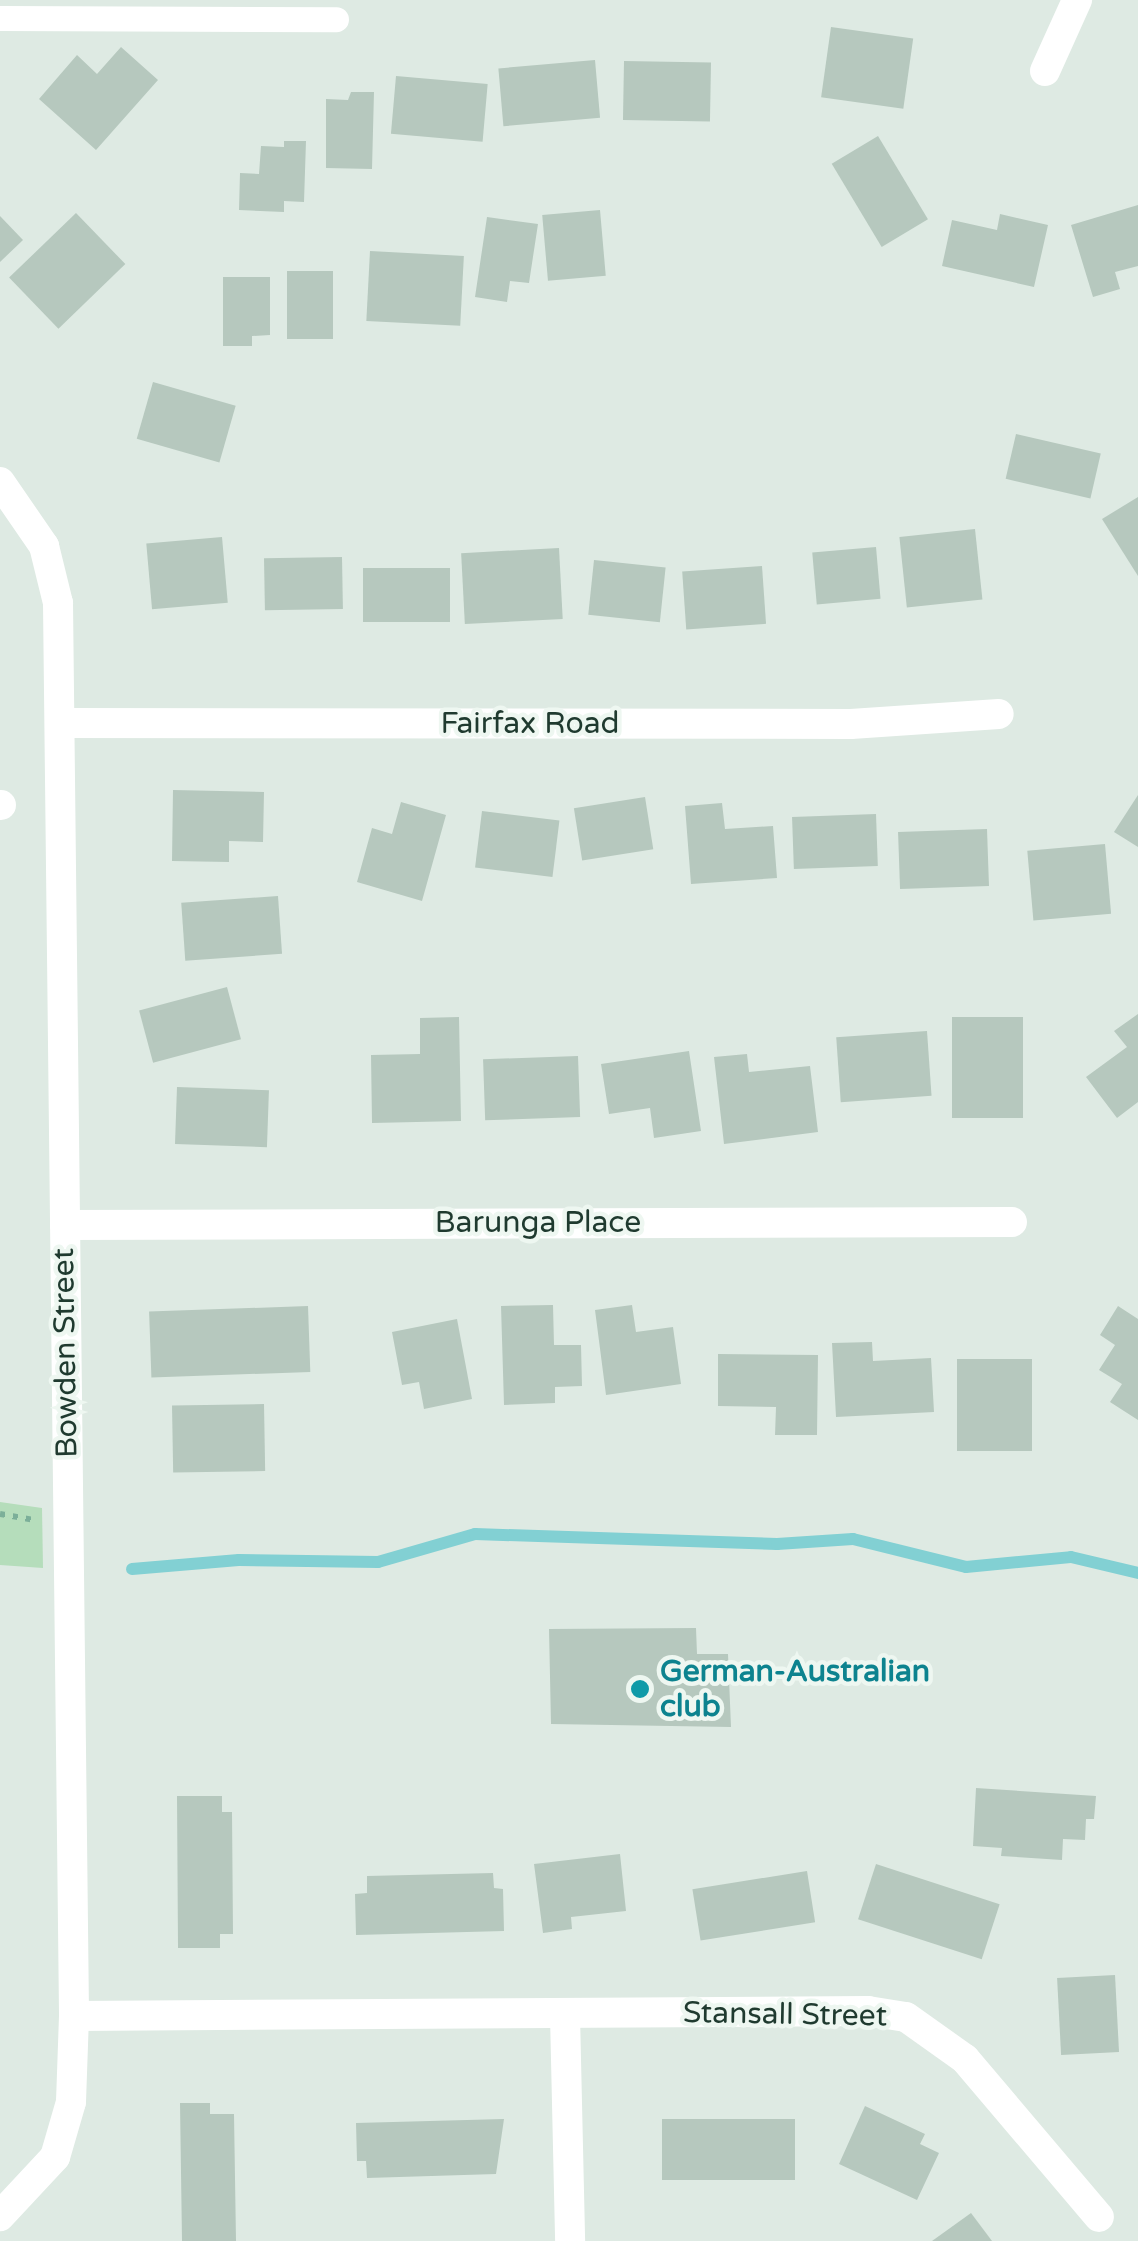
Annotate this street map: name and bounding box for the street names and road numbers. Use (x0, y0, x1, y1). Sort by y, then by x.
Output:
street label: Fairfax Road (440, 706, 620, 742)
street label: Barunga Place (435, 1205, 641, 1241)
street label: Bowden Street (46, 1248, 86, 1458)
street label: Stansall Street (683, 1995, 887, 2035)

